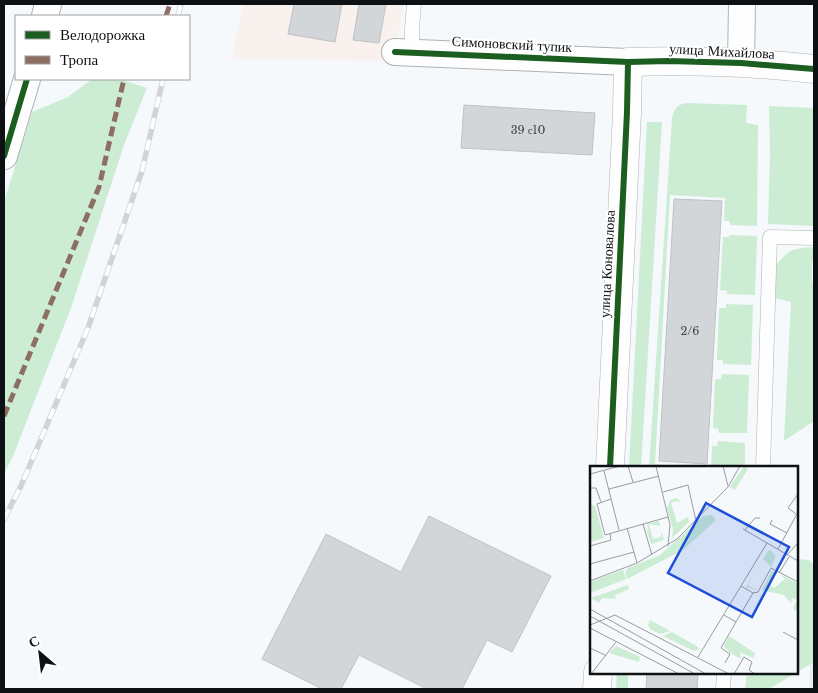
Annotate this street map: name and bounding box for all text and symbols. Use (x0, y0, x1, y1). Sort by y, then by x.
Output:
legend (15, 15, 190, 80)
text: Велодорожка (60, 25, 145, 44)
street label: Симоновский тупик (451, 32, 573, 56)
street label: улица Михайлова (669, 39, 776, 63)
text: Тропа (60, 50, 99, 69)
house number: 39 с10 (511, 123, 545, 137)
street label: улица Коновалова (595, 209, 619, 318)
house number: 2/6 (681, 324, 699, 338)
inset map (590, 466, 798, 673)
north arrow (15, 628, 65, 678)
text: С (25, 631, 43, 652)

